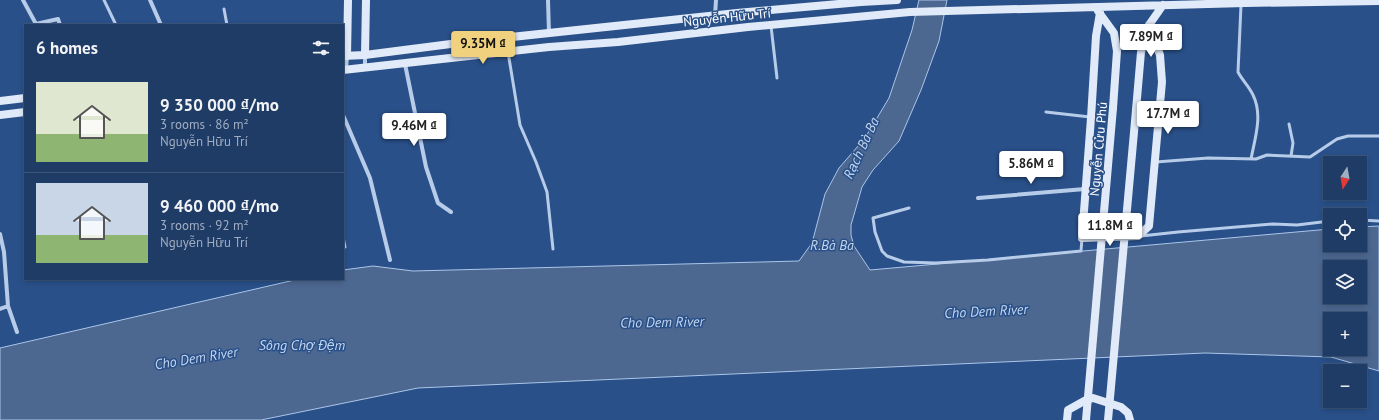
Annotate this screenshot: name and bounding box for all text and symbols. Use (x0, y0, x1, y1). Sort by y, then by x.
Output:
street label: Nguyễn Hữu Trí (682, 4, 772, 31)
pin: 7.89M ₫ (1114, 24, 1188, 58)
text: 7.89M ₫ (1129, 28, 1173, 45)
pin: 9.35M ₫ (446, 31, 520, 65)
text: 9.35M ₫ (460, 35, 506, 52)
text: 6 homes (36, 37, 98, 59)
icon: filters (310, 37, 332, 59)
text: 9 350 000 ₫/mo (160, 94, 279, 116)
icon: home (68, 98, 116, 146)
street label: Nguyễn Cửu Phú (1086, 101, 1111, 197)
pin: 17.7M ₫ (1131, 101, 1205, 135)
text: 17.7M ₫ (1146, 105, 1190, 122)
pin: 9.46M ₫ (377, 113, 451, 147)
water label: Rạch Bà Ba (839, 114, 883, 182)
text: 3 rooms · 86 m² (160, 116, 249, 133)
text: 9.46M ₫ (391, 117, 437, 134)
text: Nguyễn Hữu Trí (160, 133, 248, 150)
pin: 5.86M ₫ (994, 151, 1068, 185)
text: 5.86M ₫ (1008, 155, 1054, 172)
north arrow (1323, 156, 1367, 200)
map controls (1323, 156, 1367, 408)
text: 9 460 000 ₫/mo (160, 195, 279, 217)
icon: home (68, 199, 116, 247)
button: locate (1323, 208, 1367, 252)
pin: 11.8M ₫ (1073, 213, 1147, 247)
text: 3 rooms · 92 m² (160, 217, 249, 234)
text: 11.8M ₫ (1087, 217, 1133, 234)
text: Nguyễn Hữu Trí (160, 234, 248, 251)
water label: R.Bà Ba (810, 236, 854, 254)
button: layers (1323, 260, 1367, 304)
water label: Cho Dem River (944, 300, 1030, 322)
water label: Cho Dem River (620, 312, 705, 332)
button: + (1323, 312, 1367, 356)
water label: Sông Chợ Đệm (259, 336, 346, 354)
water label: Cho Dem River (153, 342, 240, 373)
button: − (1323, 364, 1367, 408)

